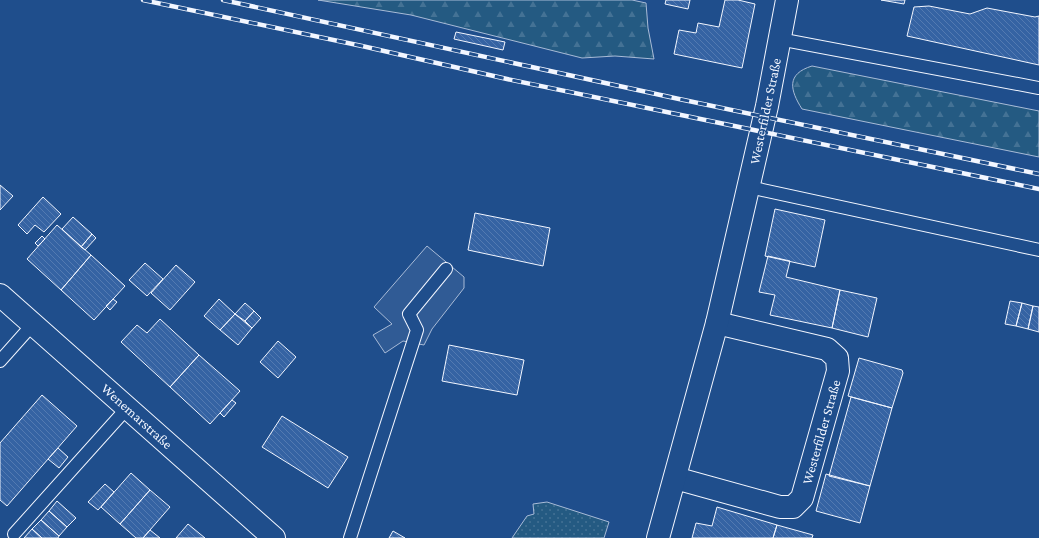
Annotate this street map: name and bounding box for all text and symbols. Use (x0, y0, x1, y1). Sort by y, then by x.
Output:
street label: Westerfilder Straße (746, 56, 784, 166)
street label: Westerfilder Straße (798, 378, 844, 486)
street label: Wenemarstraße (98, 380, 176, 452)

